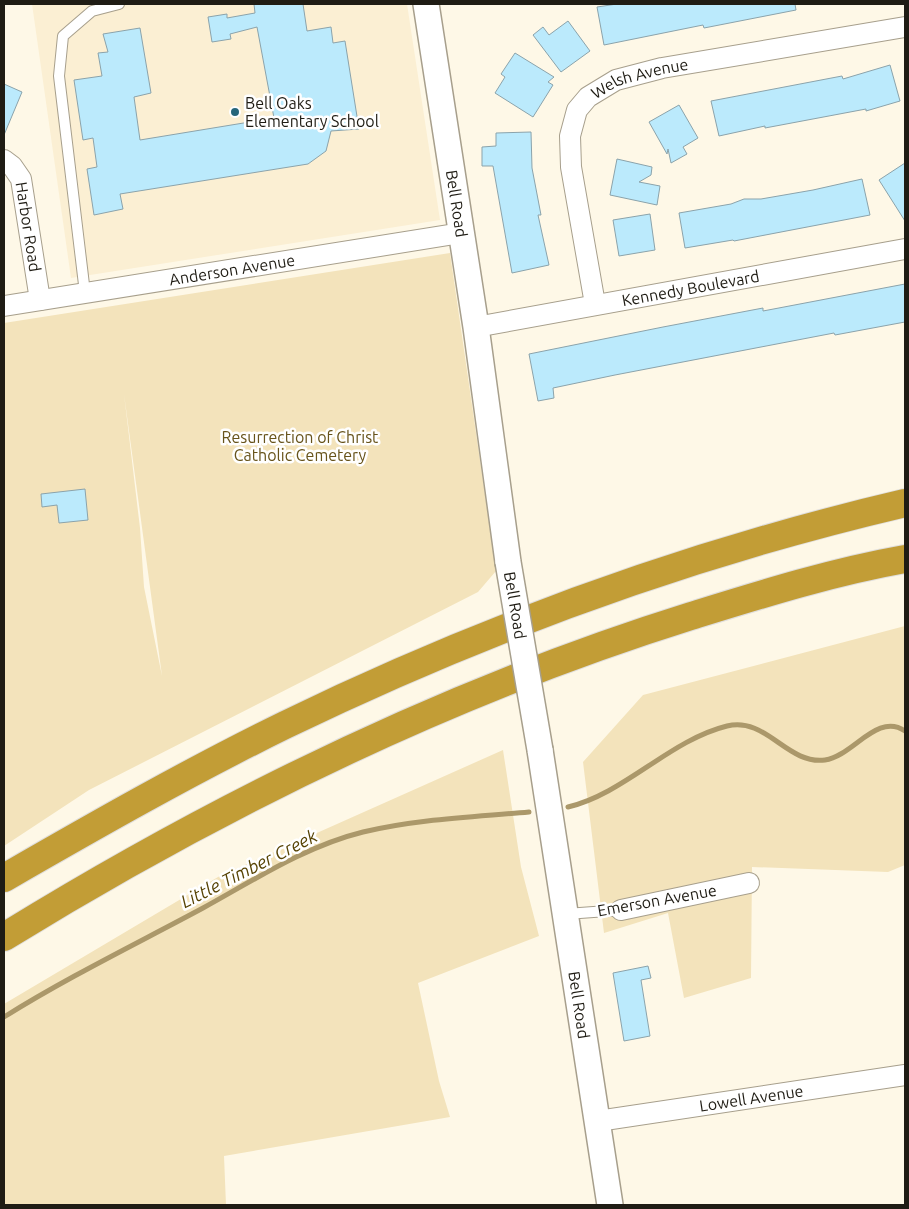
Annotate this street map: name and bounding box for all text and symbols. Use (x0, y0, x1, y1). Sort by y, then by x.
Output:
street label: Welsh Avenue (588, 55, 689, 102)
place label: Bell Oaks Elementary School (245, 94, 379, 130)
marker: Bell Oaks Elementary School (229, 106, 241, 118)
street label: Bell Road (443, 169, 471, 239)
street label: Harbor Road (13, 180, 44, 273)
street label: Anderson Avenue (168, 251, 296, 288)
street label: Kennedy Boulevard (620, 267, 761, 309)
park label: Resurrection of Christ Catholic Cemetery (222, 428, 379, 464)
street label: Bell Road (501, 570, 530, 640)
water label: Little Timber Creek (177, 825, 321, 911)
street label: Emerson Avenue (596, 881, 718, 919)
street label: Bell Road (565, 970, 593, 1040)
street label: Lowell Avenue (698, 1081, 804, 1115)

